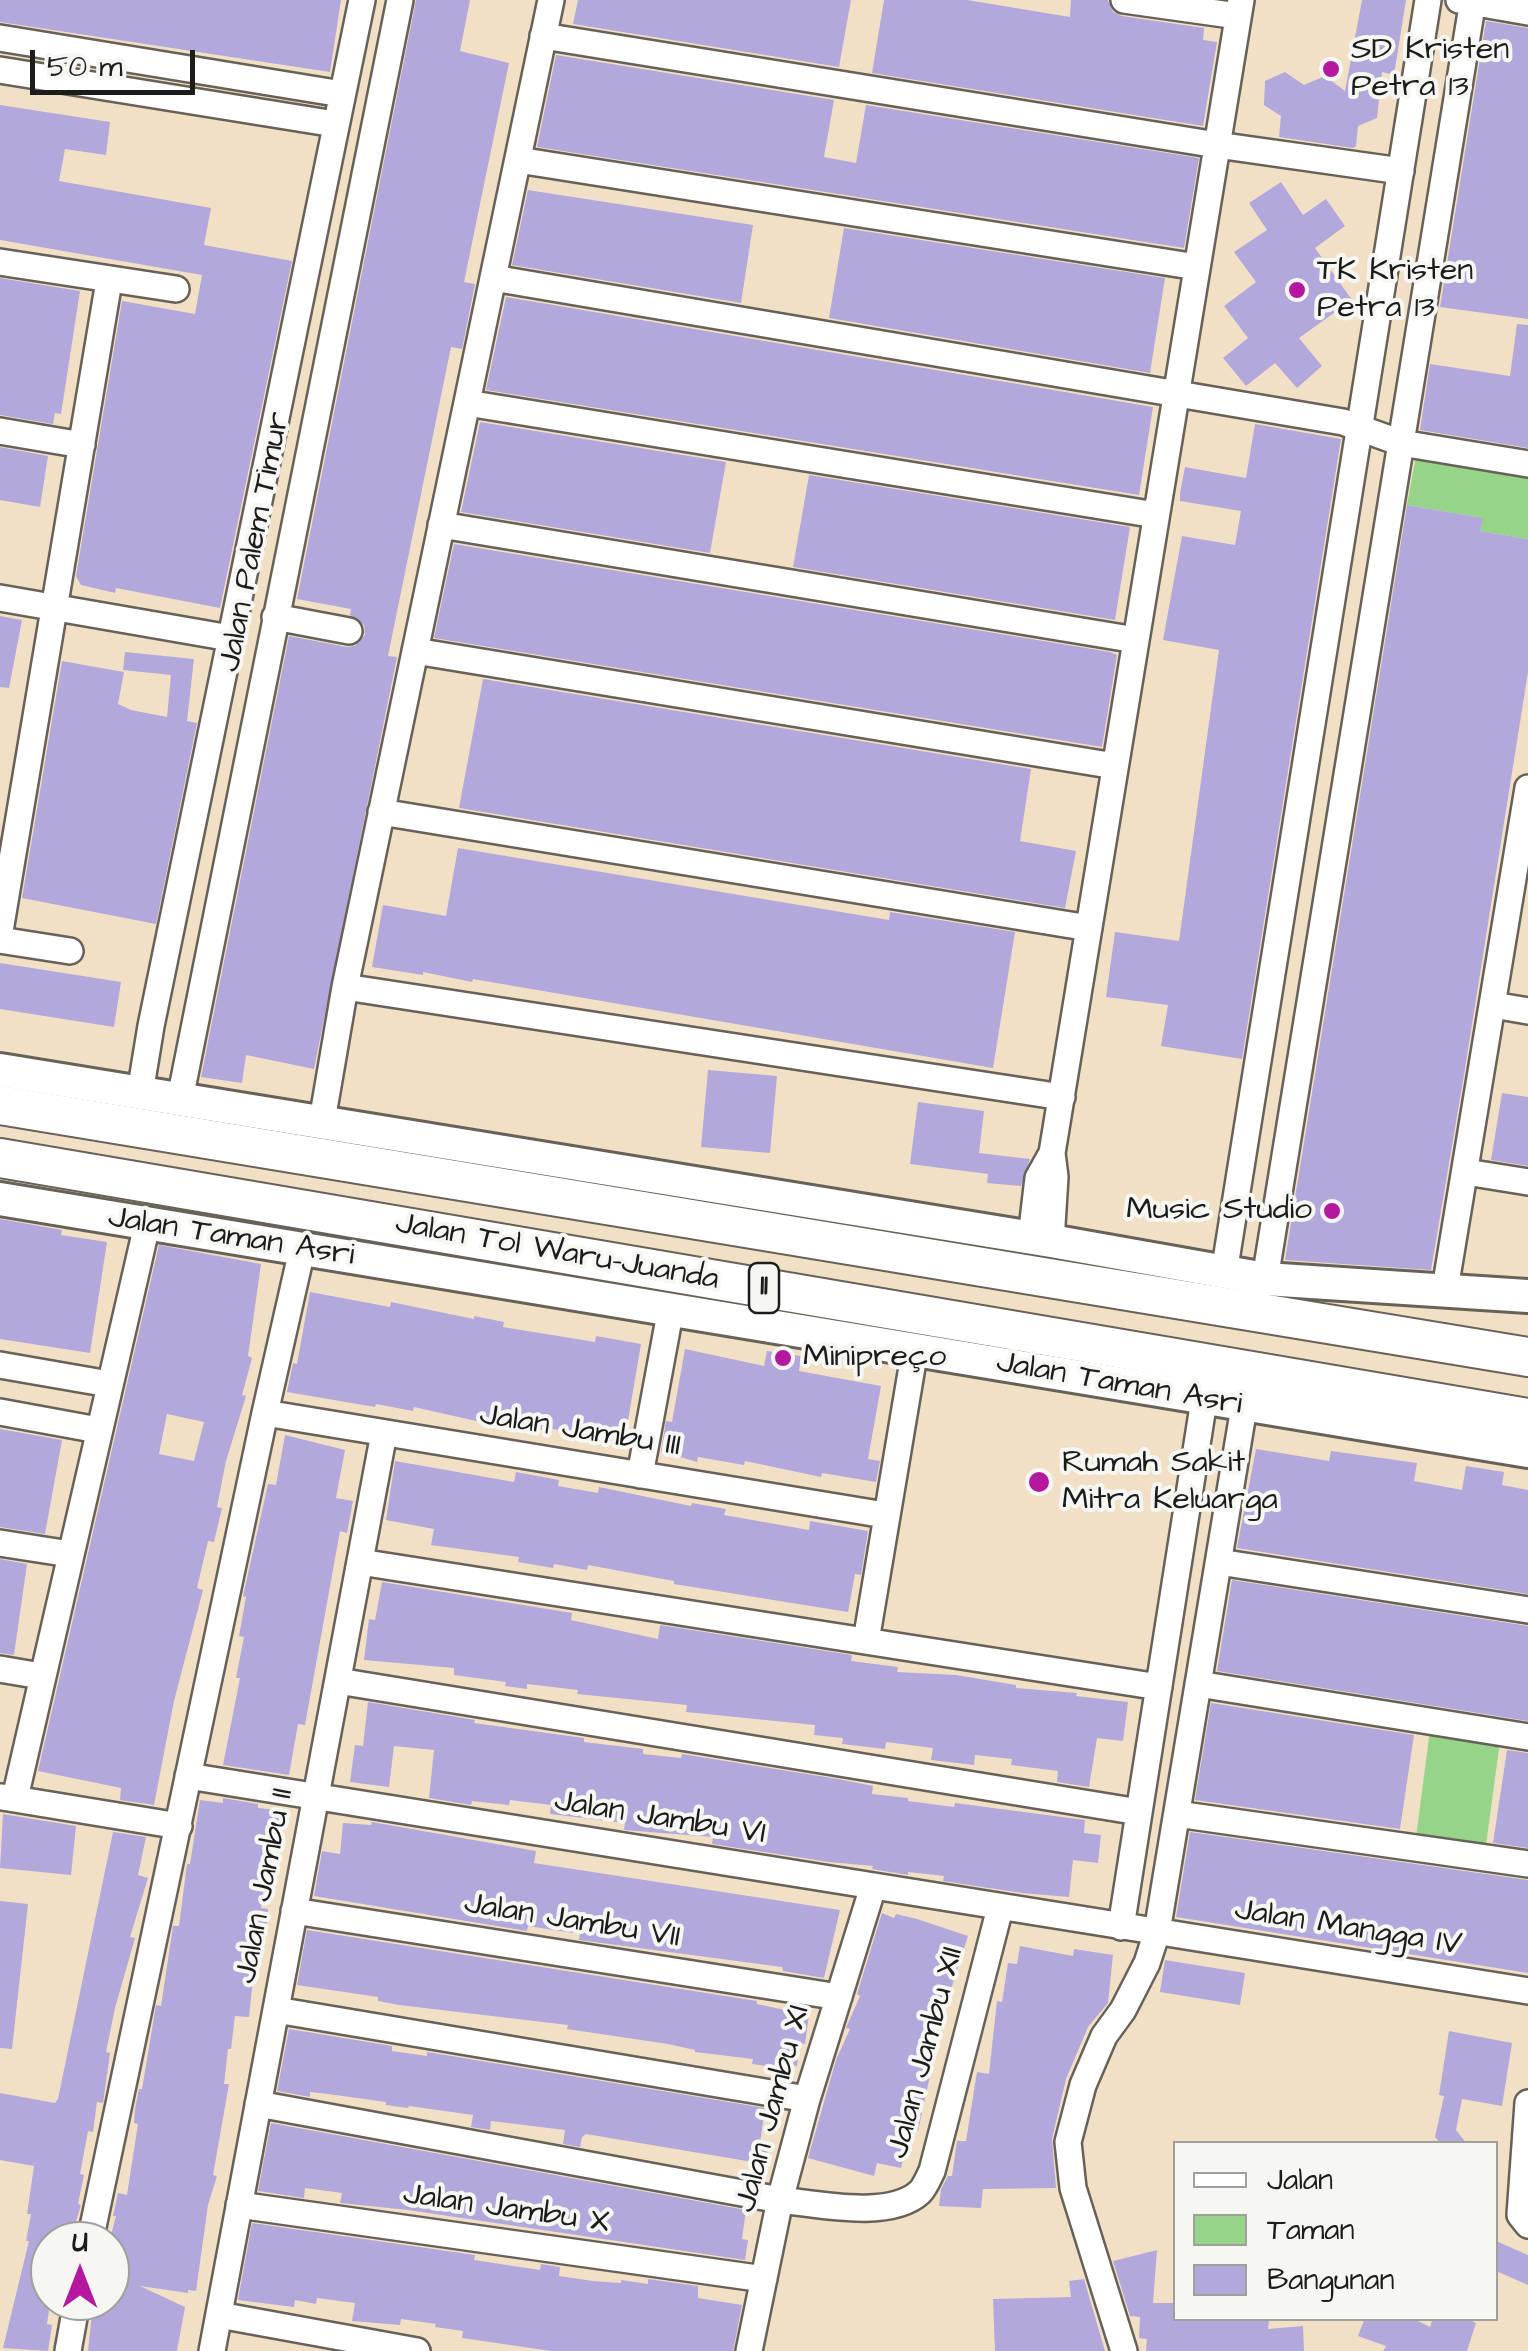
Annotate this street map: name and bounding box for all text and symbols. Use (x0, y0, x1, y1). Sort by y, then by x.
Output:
scale bar (35, 30, 200, 92)
place label: SD Kristen Petra 13 (1351, 32, 1509, 107)
text: 50 m (47, 46, 123, 88)
marker: SD Kristen Petra 13 (1320, 58, 1342, 80)
place label: TK Kristen Petra 13 (1317, 253, 1473, 328)
marker: TK Kristen Petra 13 (1286, 279, 1308, 301)
street label: Jalan Palem Timur (212, 409, 300, 675)
place label: Music Studio (1126, 1192, 1312, 1230)
street label: Jalan Taman Asri (105, 1200, 357, 1276)
marker: Music Studio (1321, 1200, 1343, 1222)
street label: Jalan Tol Waru–Juanda (392, 1206, 722, 1300)
road number: 11 (749, 1263, 779, 1313)
place label: Minipreço (803, 1339, 946, 1377)
street label: Jalan Taman Asri (993, 1345, 1245, 1425)
marker: Minipreço (772, 1347, 794, 1369)
street label: Jalan Jambu III (477, 1397, 683, 1467)
place label: Rumah Sakit Mitra Keluarga (1062, 1445, 1278, 1520)
marker: Rumah Sakit Mitra Keluarga (1026, 1469, 1052, 1495)
street label: Jalan Jambu VI (552, 1783, 768, 1855)
street label: Jalan Jambu II (228, 1785, 304, 1987)
street label: Jalan Jambu VII (461, 1886, 683, 1958)
street label: Jalan Mangga IV (1232, 1892, 1464, 1966)
street label: Jalan Jambu XII (880, 1943, 974, 2163)
street label: Jalan Jambu XI (728, 2001, 820, 2217)
legend (1173, 2141, 1498, 2321)
text: Jalan (1267, 2159, 1333, 2201)
street label: Jalan Jambu X (400, 2177, 612, 2243)
text: Taman (1267, 2209, 1355, 2251)
north arrow (30, 2221, 130, 2321)
text: U (72, 2223, 88, 2262)
text: Bangunan (1267, 2259, 1395, 2301)

